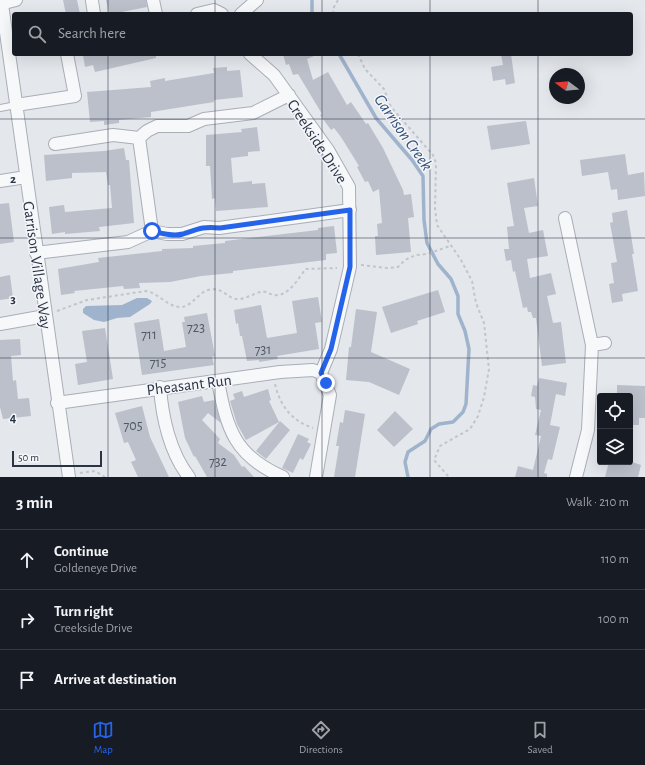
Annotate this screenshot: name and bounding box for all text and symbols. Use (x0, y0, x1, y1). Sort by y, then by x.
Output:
search box (12, 12, 633, 56)
icon: search (26, 23, 48, 45)
text: Search here (58, 26, 126, 41)
north arrow (549, 68, 585, 104)
water label: Garrison Creek (371, 91, 436, 174)
street label: Creekside Drive (284, 97, 350, 186)
text: 2 (10, 173, 16, 186)
street label: Garrison Village Way (19, 200, 54, 330)
route start (143, 222, 161, 240)
text: 3 (10, 293, 16, 306)
house number: 723 (187, 321, 205, 335)
house number: 711 (141, 328, 157, 342)
house number: 731 (255, 343, 271, 357)
house number: 715 (150, 356, 166, 370)
street label: Pheasant Run (146, 372, 232, 398)
route end (317, 374, 335, 392)
map controls (597, 393, 633, 465)
button: locate (597, 393, 633, 429)
text: 4 (10, 412, 17, 425)
house number: 705 (123, 419, 143, 433)
button: layers (597, 429, 633, 465)
scale bar (12, 449, 102, 468)
text: 50 m (18, 452, 39, 463)
house number: 732 (209, 455, 227, 469)
text: 3 min (16, 494, 53, 511)
text: Walk · 210 m (566, 496, 629, 509)
text: Continue (54, 544, 109, 559)
icon: ahead (16, 549, 38, 571)
text: 110 m (601, 553, 629, 566)
text: Goldeneye Drive (54, 562, 137, 575)
text: Turn right (54, 604, 113, 619)
icon: right (16, 609, 38, 631)
text: 100 m (598, 613, 629, 626)
text: Creekside Drive (54, 622, 132, 635)
icon: arrive (16, 669, 38, 691)
text: Arrive at destination (54, 672, 177, 687)
tab: Map (92, 719, 114, 756)
tab: Directions (299, 719, 343, 756)
tab: Saved (527, 719, 553, 756)

